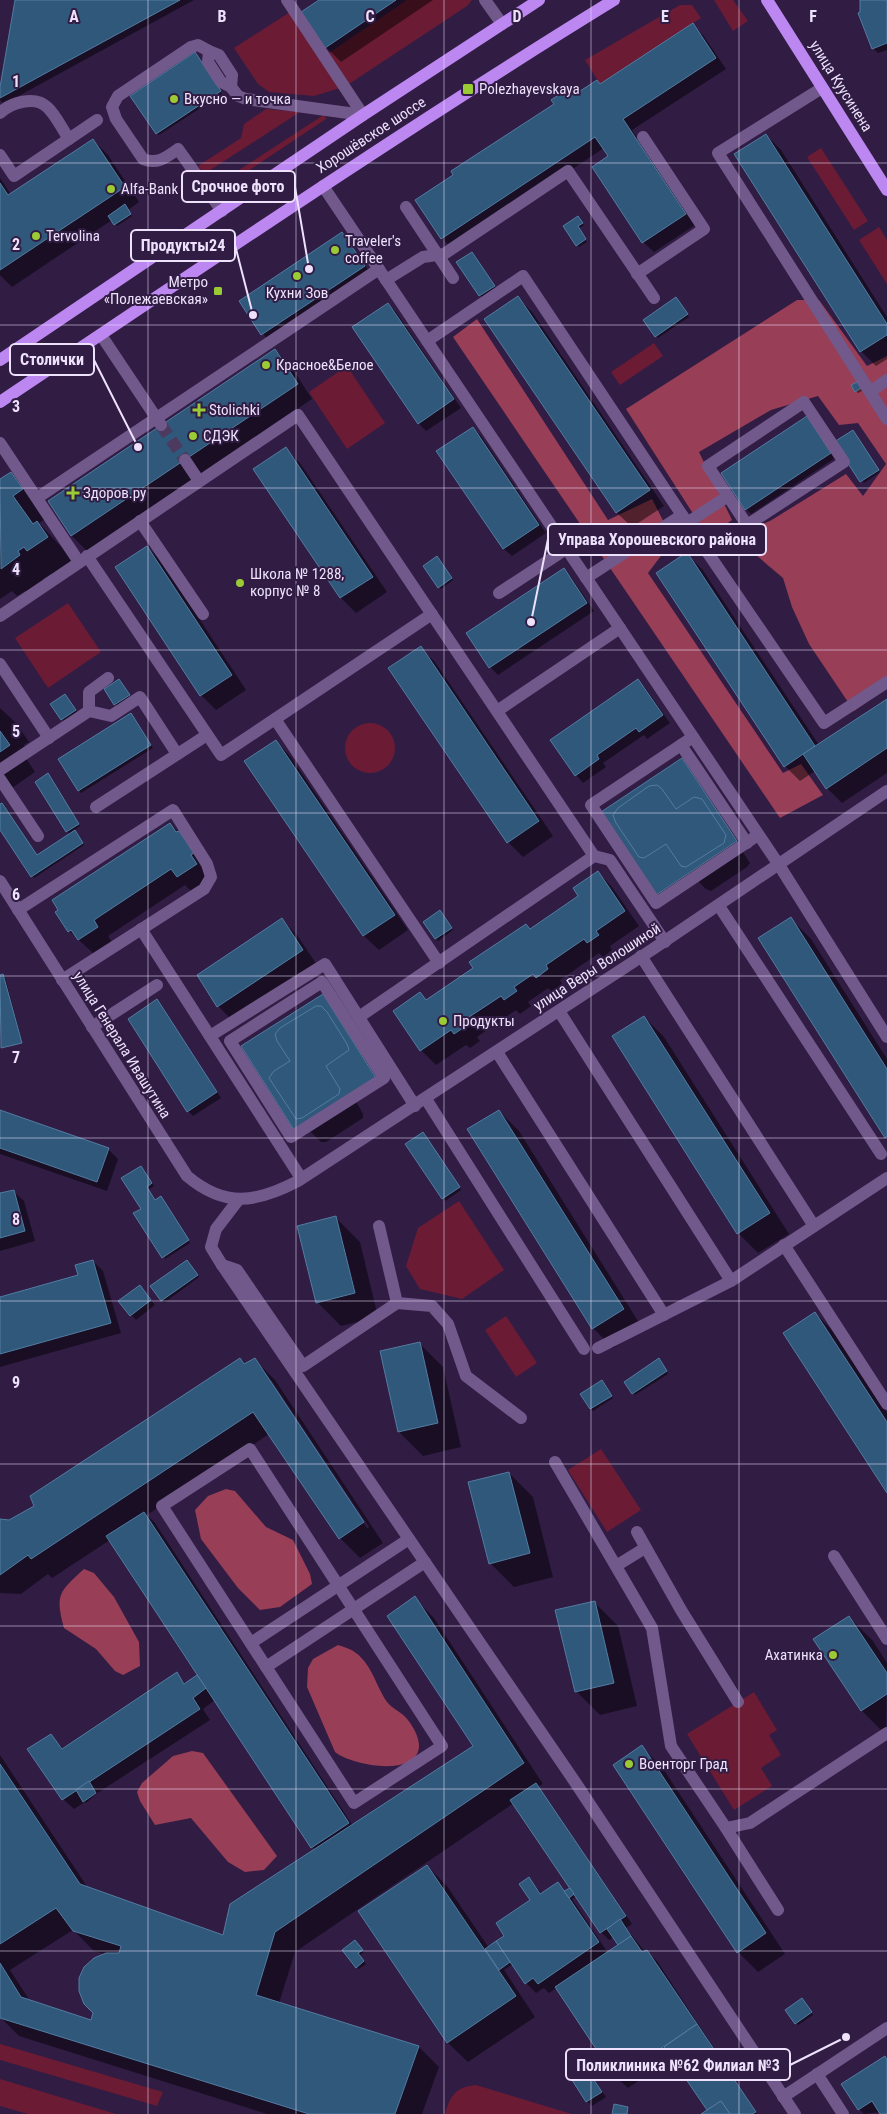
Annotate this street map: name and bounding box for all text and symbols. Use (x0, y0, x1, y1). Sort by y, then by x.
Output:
text: A (69, 7, 79, 26)
text: B (218, 7, 227, 26)
text: C (365, 7, 375, 26)
text: D (512, 7, 522, 26)
text: E (661, 7, 669, 26)
text: F (809, 7, 817, 26)
street label: улица Куусинена (806, 37, 876, 135)
text: 1 (12, 72, 20, 91)
place label: Polezhayevskaya (479, 80, 580, 98)
marker: Polezhayevskaya (461, 82, 475, 96)
place label: Вкусно — и точка (184, 90, 291, 108)
marker: Вкусно — и точка (168, 93, 180, 105)
street label: Хорошёвское шоссе (313, 93, 429, 177)
callout: Срочное фото (182, 171, 295, 202)
text: Срочное фото (191, 177, 285, 196)
place label: Alfa-Bank (121, 180, 178, 198)
marker: Alfa-Bank (105, 183, 117, 195)
place label: Tervolina (46, 227, 100, 245)
marker: Tervolina (30, 230, 42, 242)
callout: Продукты24 (131, 230, 235, 261)
place label: Traveler's coffee (345, 232, 401, 267)
text: 2 (12, 235, 20, 254)
text: Продукты24 (141, 236, 225, 255)
marker: Traveler's coffee (329, 244, 341, 256)
marker: Кухни Зов (291, 270, 303, 282)
place label: Метро «Полежаевская» (104, 273, 208, 308)
place label: Кухни Зов (266, 284, 328, 302)
marker: Метро «Полежаевская» (212, 285, 224, 297)
callout: Столички (10, 344, 94, 375)
text: Столички (20, 350, 84, 369)
place label: Красное&Белое (276, 356, 374, 374)
marker: Красное&Белое (260, 359, 272, 371)
text: 3 (12, 397, 20, 416)
place label: Stolichki (209, 401, 260, 419)
marker: Stolichki (193, 404, 205, 416)
place label: СДЭК (203, 427, 239, 445)
marker: СДЭК (187, 430, 199, 442)
place label: Здоров.ру (83, 484, 146, 502)
marker: Здоров.ру (67, 487, 79, 499)
callout: Управа Хорошевского района (548, 524, 766, 555)
text: Управа Хорошевского района (558, 530, 756, 549)
text: 4 (12, 560, 20, 579)
place label: Школа № 1288, корпус № 8 (250, 565, 344, 600)
marker: Школа № 1288, корпус № 8 (234, 577, 246, 589)
text: 5 (12, 722, 20, 741)
text: 6 (12, 885, 20, 904)
street label: улица Веры Волошиной (530, 919, 664, 1015)
street label: улица Генерала Ивашутина (69, 968, 175, 1122)
place label: Продукты (453, 1012, 515, 1030)
marker: Продукты (437, 1015, 449, 1027)
text: 7 (12, 1048, 20, 1067)
text: 8 (12, 1210, 20, 1229)
text: 9 (12, 1373, 20, 1392)
place label: Ахатинка (765, 1646, 823, 1664)
marker: Ахатинка (827, 1649, 839, 1661)
place label: Военторг Град (639, 1755, 728, 1773)
marker: Военторг Град (623, 1758, 635, 1770)
callout: Поликлиника №62 Филиал №3 (566, 2049, 790, 2080)
text: Поликлиника №62 Филиал №3 (576, 2056, 780, 2075)

